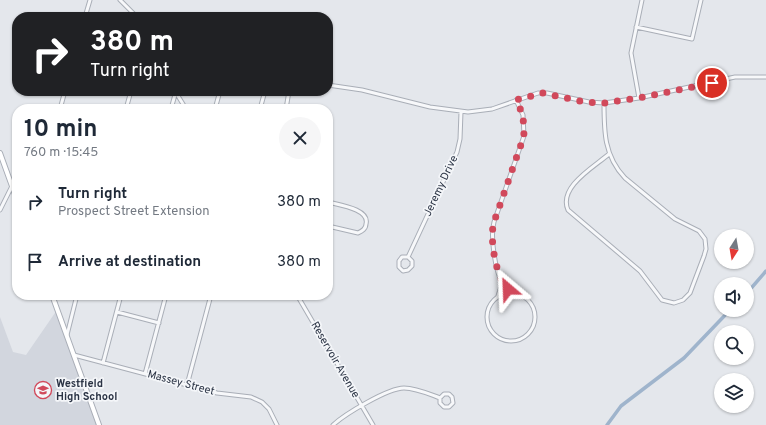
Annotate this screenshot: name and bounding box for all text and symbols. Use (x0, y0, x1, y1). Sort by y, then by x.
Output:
text: 380 m (90, 25, 174, 61)
icon: right (24, 28, 76, 80)
text: Turn right (90, 60, 170, 83)
pin (695, 66, 729, 100)
icon: arrive (701, 72, 723, 94)
text: 10 min (24, 115, 97, 145)
button: close (279, 117, 321, 159)
text: 760 m · 15:45 (24, 145, 98, 161)
street label: Jeremy Drive (421, 153, 461, 219)
text: Turn right (58, 185, 127, 204)
icon: right (24, 191, 46, 213)
text: 380 m (277, 193, 321, 212)
text: Prospect Street Extension (58, 204, 210, 220)
north arrow (714, 229, 754, 269)
map controls (714, 229, 754, 413)
icon: arrive (24, 251, 46, 273)
text: Arrive at destination (58, 253, 201, 272)
text: 380 m (277, 253, 321, 272)
position arrow (487, 268, 529, 310)
button: sound (714, 277, 754, 317)
street label: Reservoir Avenue (307, 319, 363, 401)
button: search (714, 325, 754, 365)
street label: Massey Street (146, 367, 216, 399)
button: layers (714, 373, 754, 413)
place label: Westfield High School (56, 377, 117, 404)
school or university icon: Westfield High School (33, 380, 53, 400)

